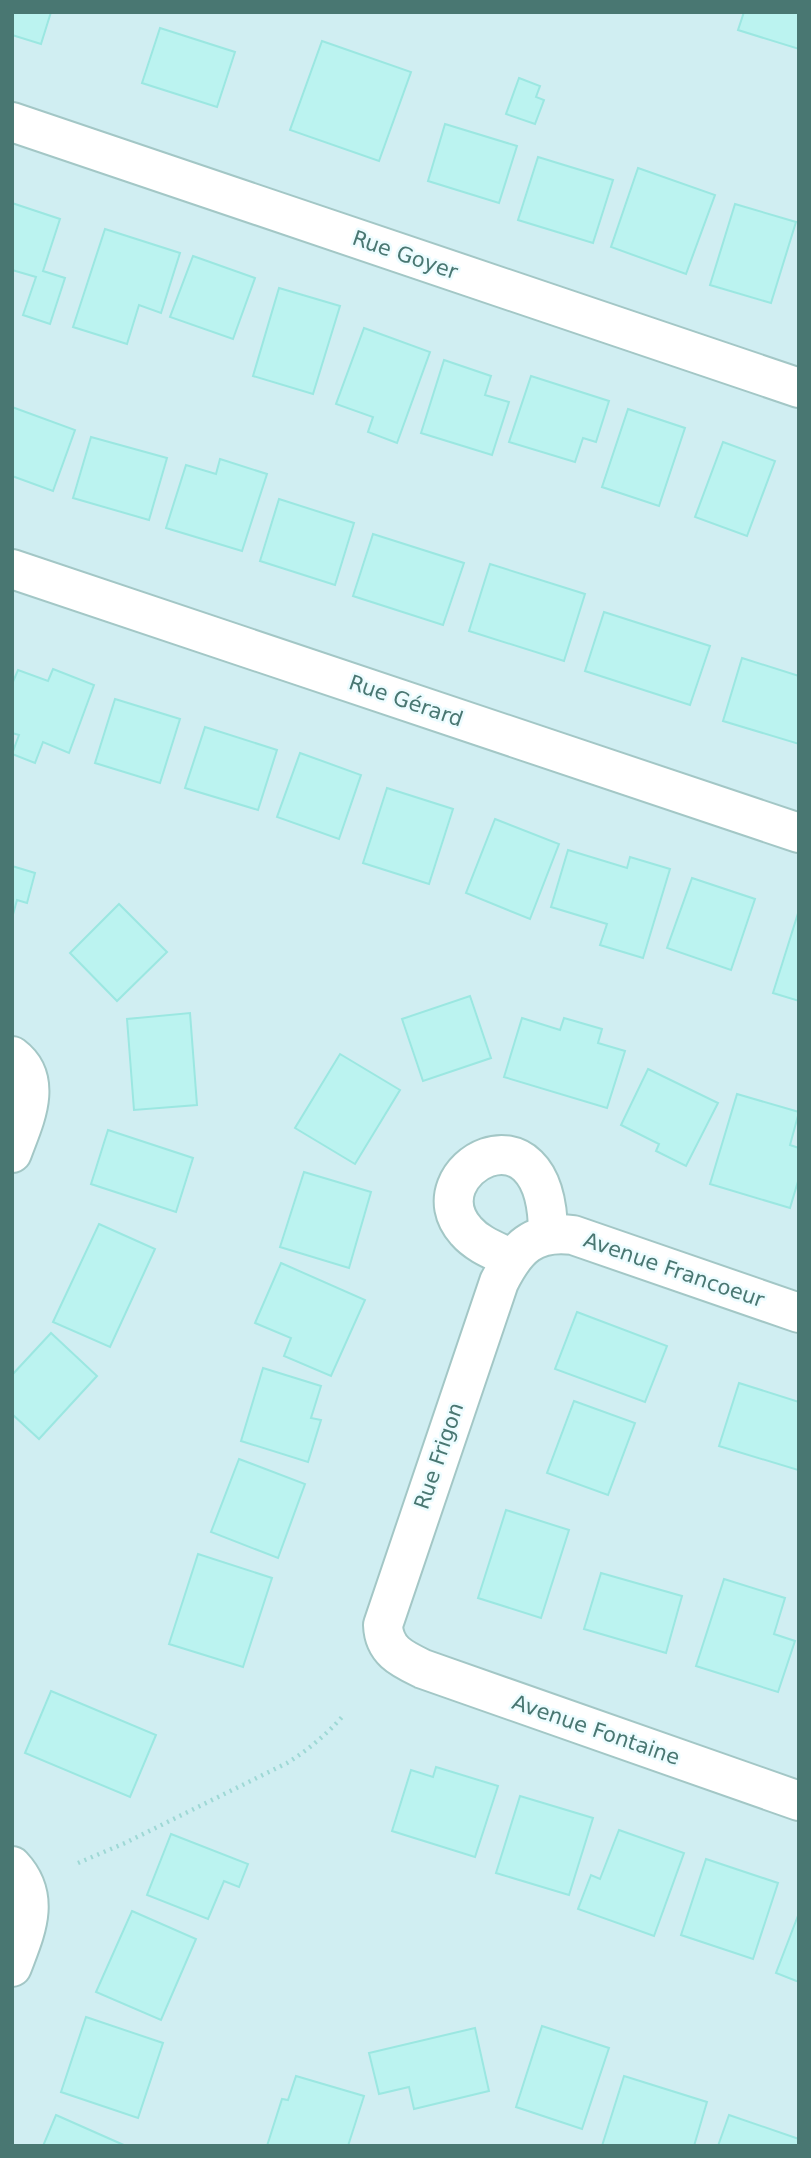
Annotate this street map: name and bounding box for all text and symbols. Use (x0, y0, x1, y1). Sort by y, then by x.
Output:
street label: Rue Goyer (349, 226, 461, 284)
street label: Rue Gérard (346, 670, 466, 732)
street label: Avenue Francoeur (581, 1228, 768, 1312)
street label: Rue Frigon (410, 1400, 468, 1512)
street label: Avenue Fontaine (509, 1690, 683, 1770)

